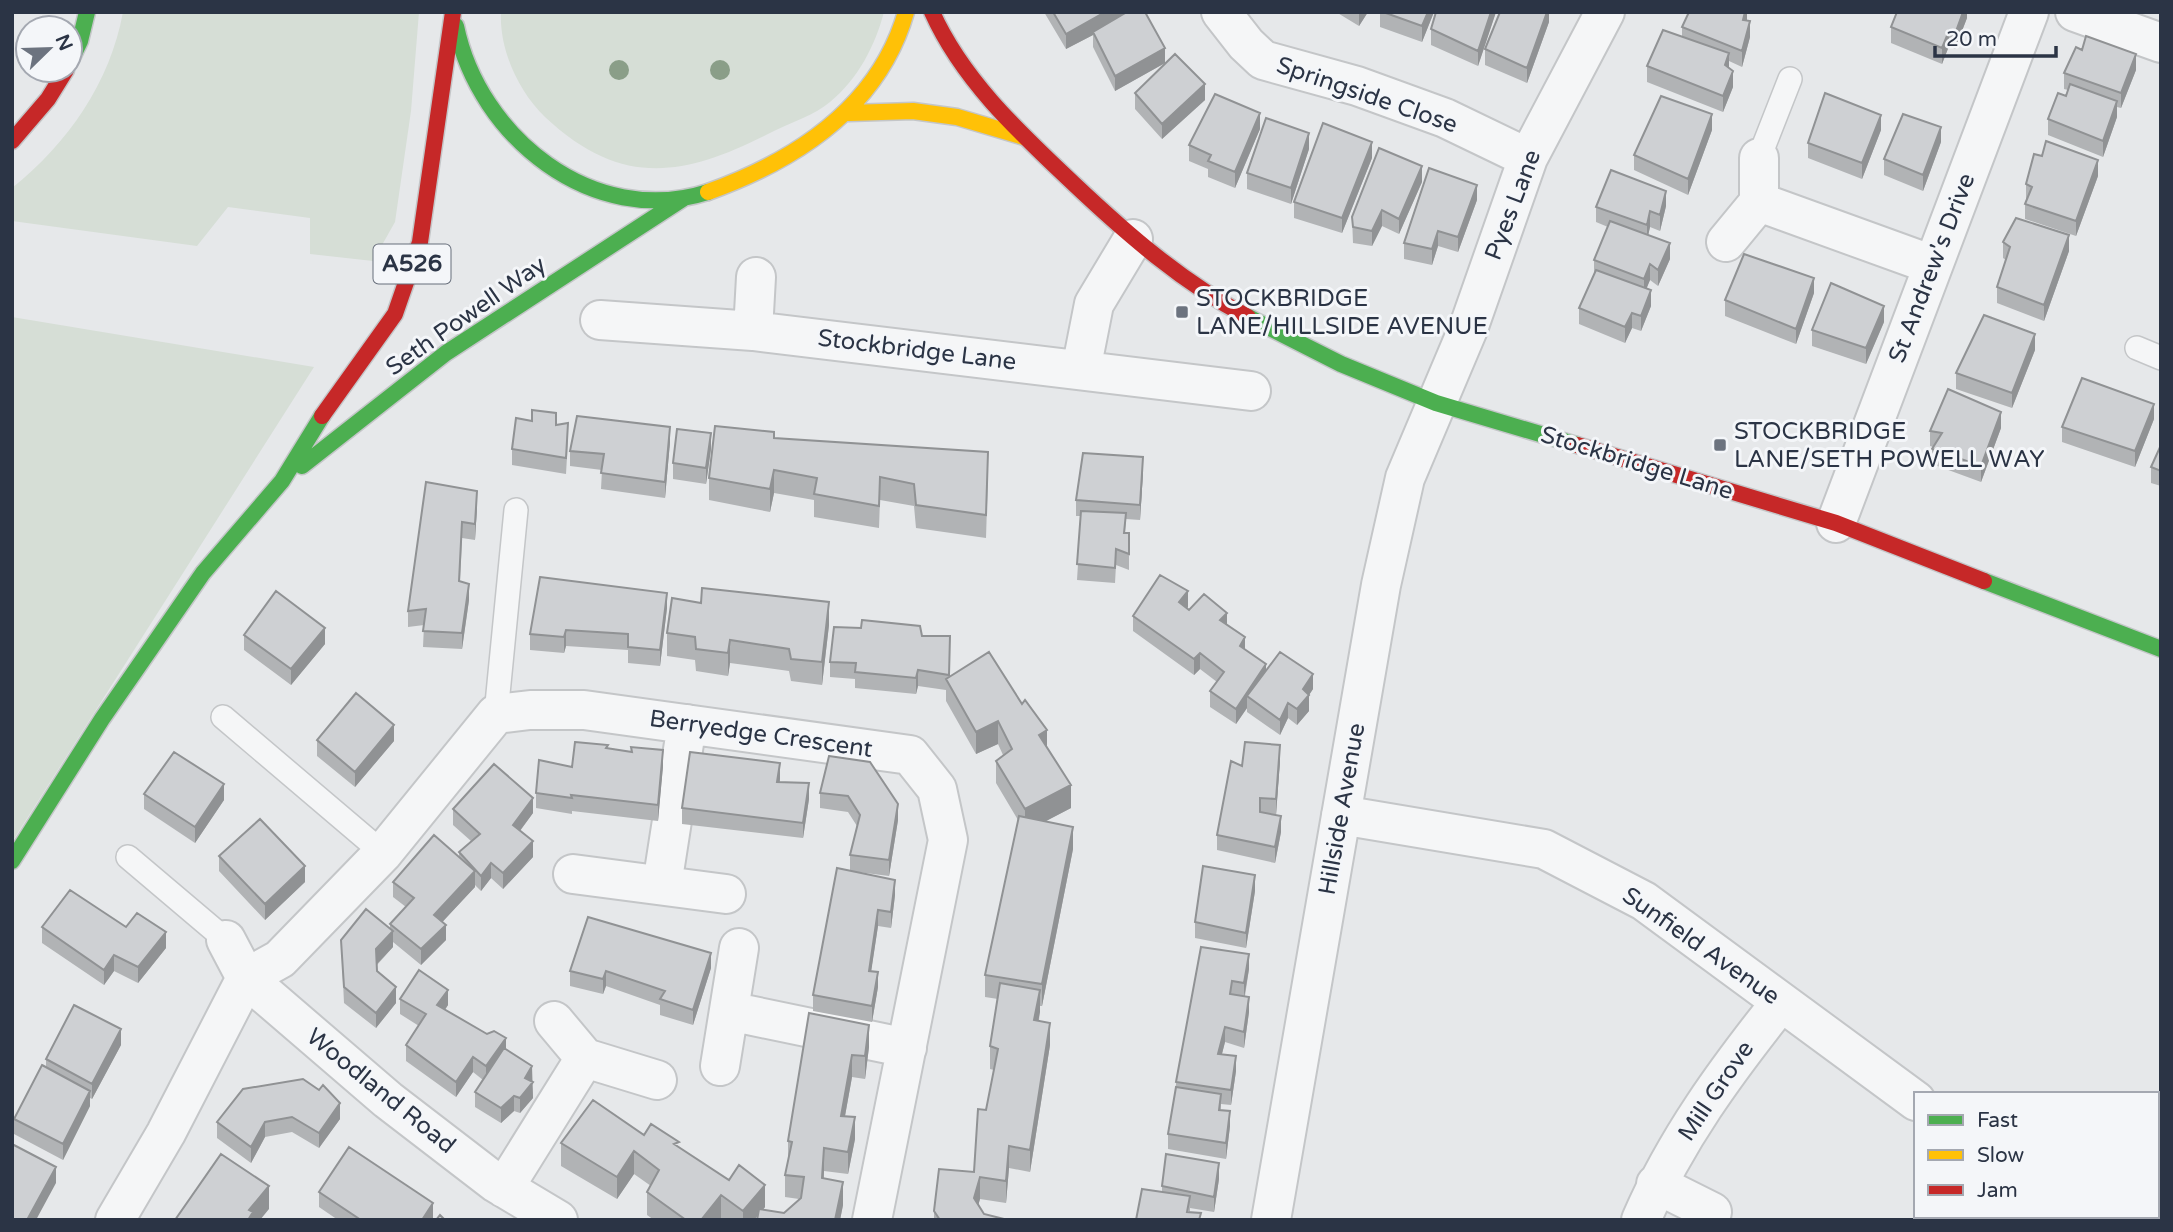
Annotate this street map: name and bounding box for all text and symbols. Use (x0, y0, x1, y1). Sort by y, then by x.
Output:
north arrow (14, 14, 84, 84)
scale bar (1935, 14, 2056, 58)
text: 20 m (1946, 27, 1997, 52)
text: N (51, 31, 77, 54)
street label: Springside Close (1273, 50, 1461, 140)
street label: Pyes Lane (1479, 146, 1547, 264)
street label: St Andrew's Drive (1883, 169, 1981, 367)
road number: A526 (374, 244, 450, 284)
street label: Seth Powell Way (380, 250, 552, 382)
place label: STOCKBRIDGE LANE/HILLSIDE AVENUE (1196, 284, 1488, 341)
marker: STOCKBRIDGE LANE/HILLSIDE AVENUE (1174, 304, 1190, 320)
street label: Stockbridge Lane (816, 323, 1018, 377)
place label: STOCKBRIDGE LANE/SETH POWELL WAY (1734, 417, 2045, 474)
street label: Stockbridge Lane (1537, 420, 1737, 506)
marker: STOCKBRIDGE LANE/SETH POWELL WAY (1712, 437, 1728, 453)
street label: Berryedge Crescent (648, 704, 874, 764)
street label: Hillside Avenue (1313, 721, 1371, 897)
street label: Sunfield Avenue (1617, 881, 1785, 1011)
street label: Woodland Road (301, 1022, 461, 1160)
street label: Mill Grove (1672, 1035, 1760, 1147)
legend (1914, 1092, 2159, 1218)
text: Fast (1977, 1108, 2018, 1133)
text: Slow (1977, 1143, 2025, 1168)
text: Jam (1977, 1178, 2018, 1203)

